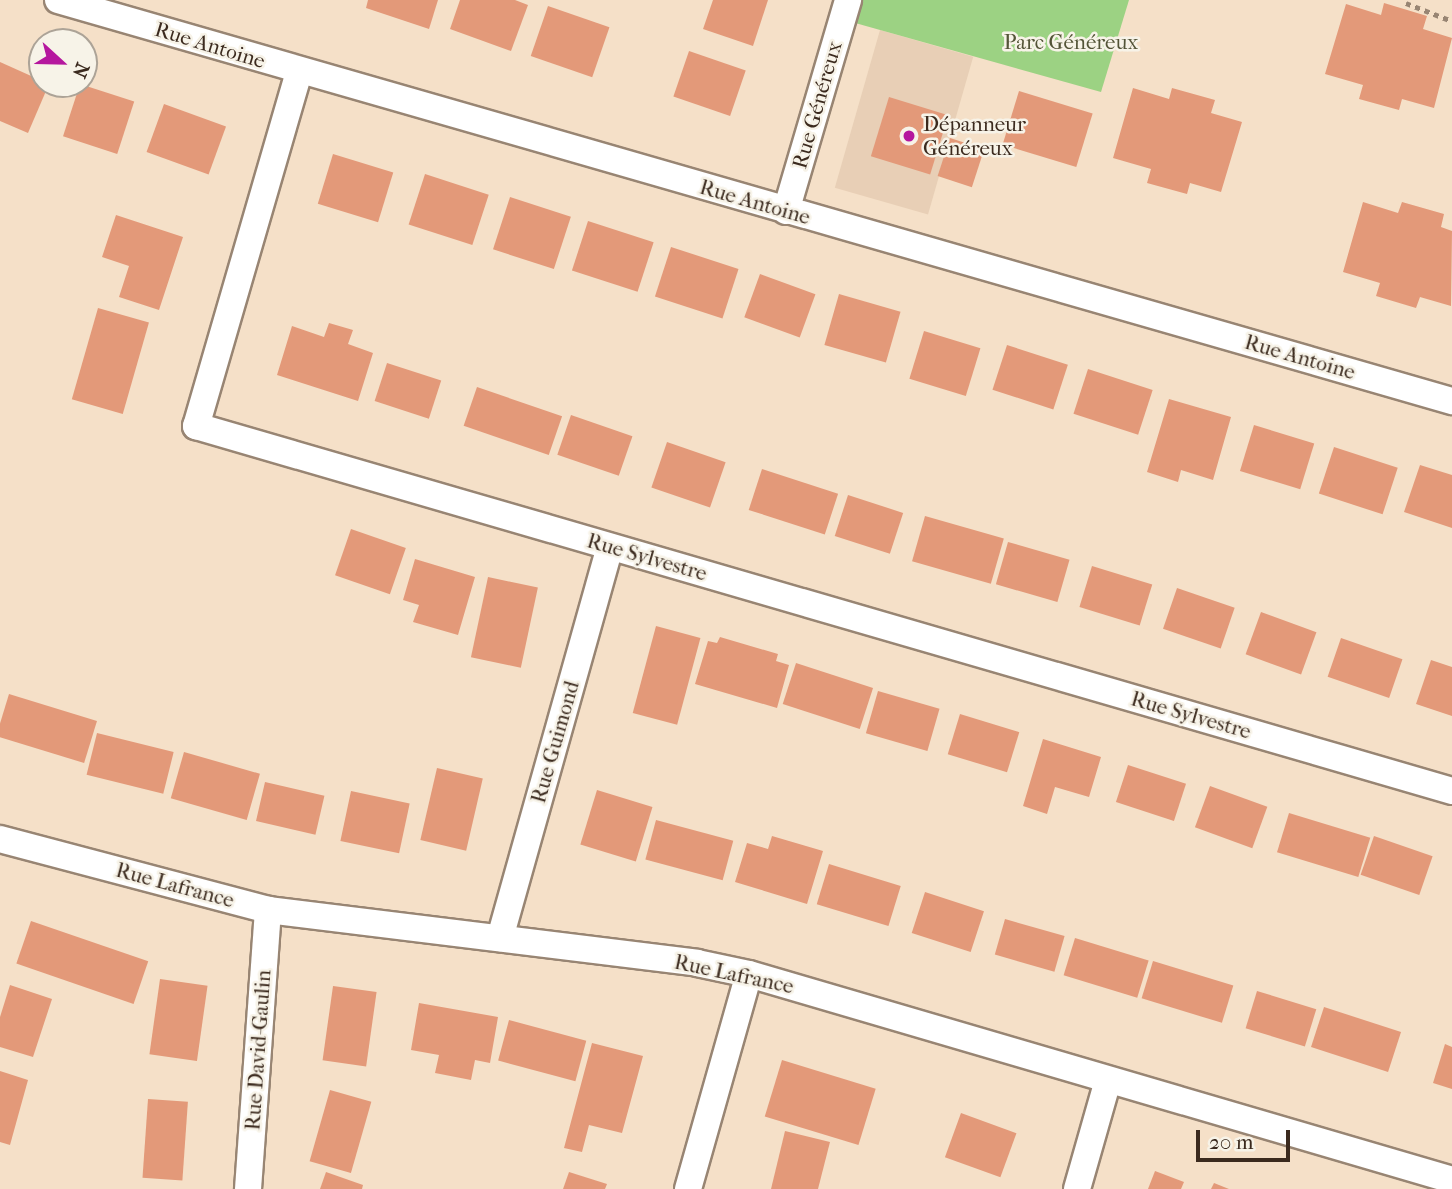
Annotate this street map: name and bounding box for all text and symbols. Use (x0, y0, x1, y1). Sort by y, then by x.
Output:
street label: Rue Antoine (152, 16, 268, 74)
north arrow (28, 28, 98, 98)
park label: Parc Généreux (1004, 29, 1138, 55)
street label: Rue Généreux (787, 38, 847, 172)
text: N (68, 59, 94, 81)
place label: Dépanneur Généreux (923, 111, 1026, 161)
marker: Dépanneur Généreux (901, 128, 917, 144)
street label: Rue Antoine (697, 174, 813, 230)
street label: Rue Antoine (1242, 329, 1358, 385)
street label: Rue Sylvestre (584, 528, 710, 586)
street label: Rue Guimond (526, 678, 584, 806)
street label: Rue Sylvestre (1128, 686, 1254, 744)
street label: Rue Lafrance (113, 857, 237, 913)
street label: Rue Lafrance (672, 949, 796, 999)
street label: Rue David-Gaulin (240, 969, 276, 1131)
scale bar (1200, 1116, 1294, 1160)
text: 20 m (1209, 1130, 1253, 1154)

